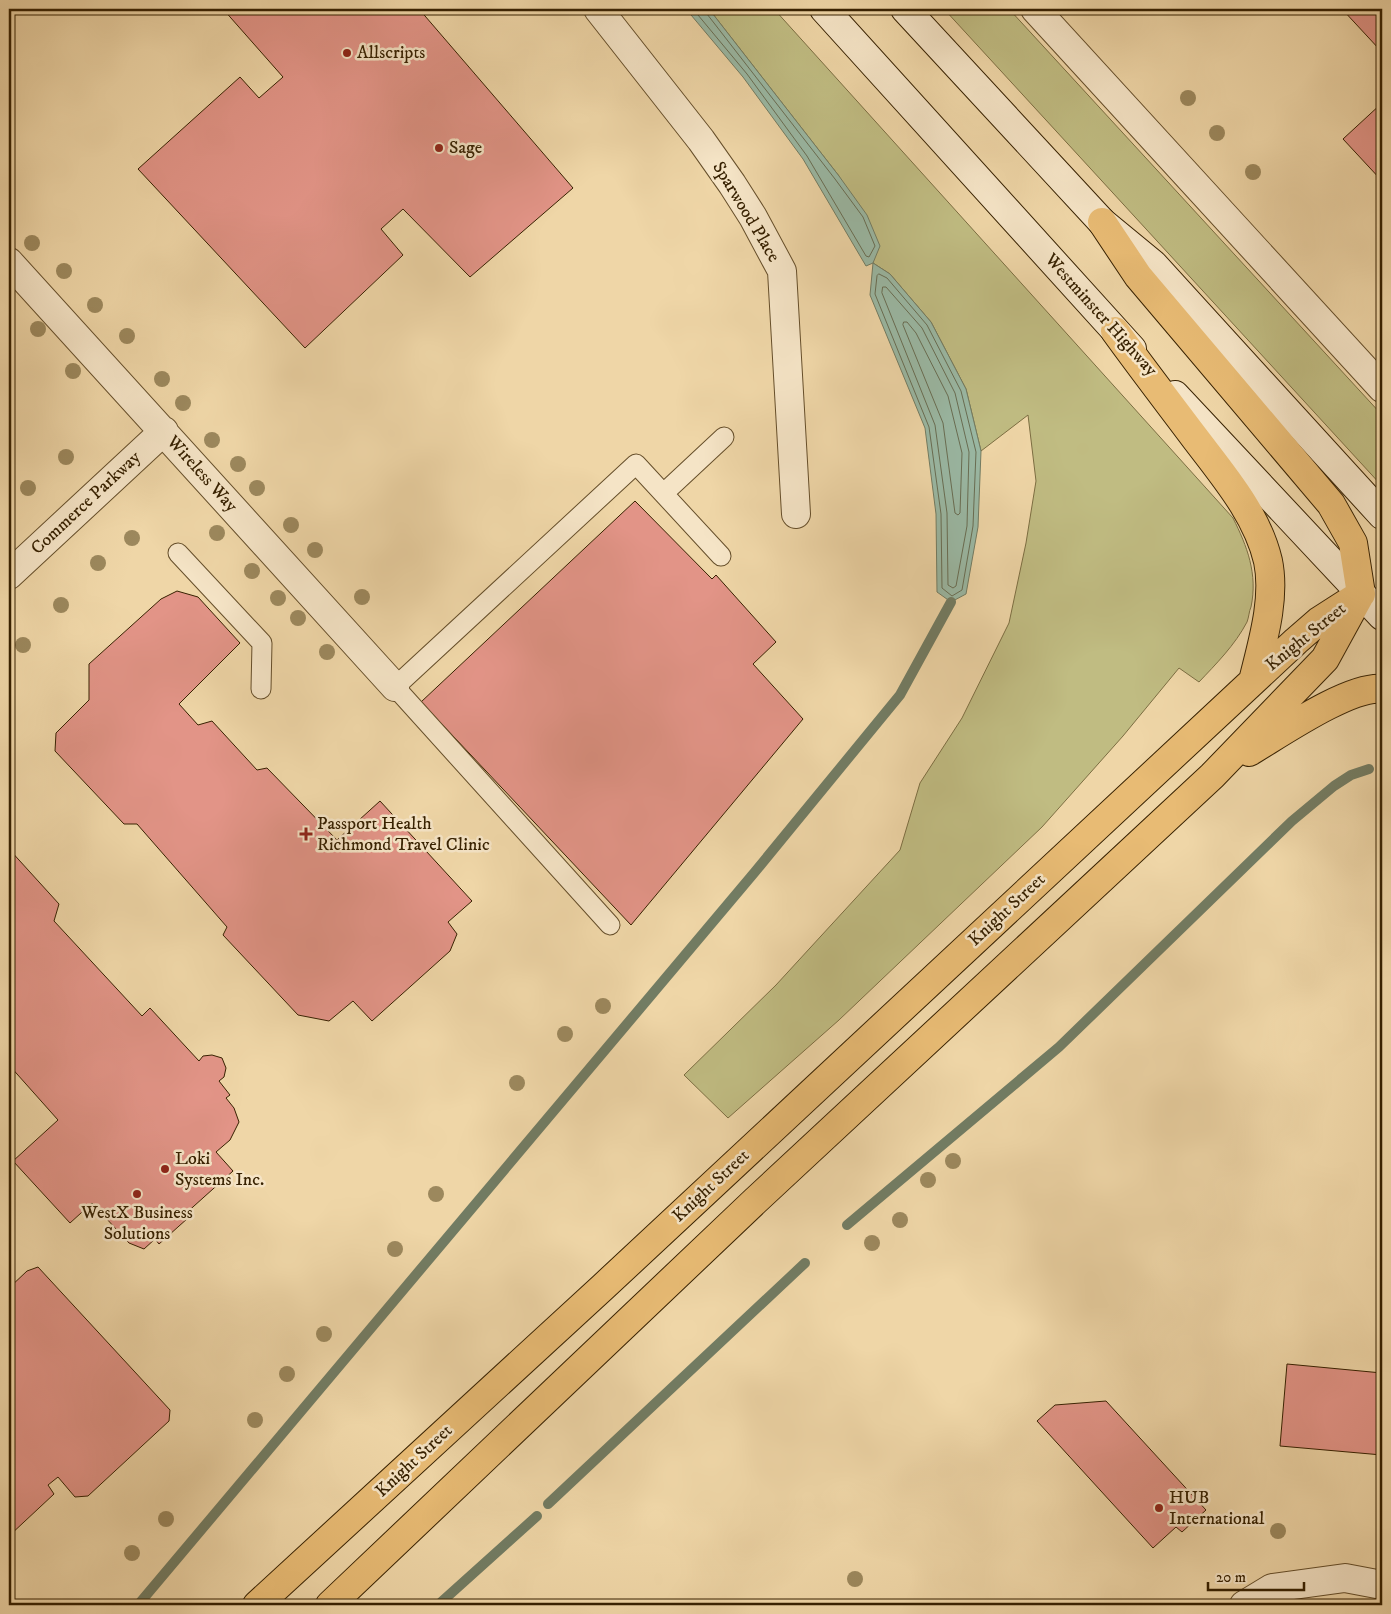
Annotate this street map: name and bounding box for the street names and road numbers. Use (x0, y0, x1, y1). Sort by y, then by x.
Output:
street label: Sparwood Place (707, 158, 785, 266)
street label: Westminster Highway (1039, 248, 1162, 381)
street label: Wireless Way (161, 430, 242, 517)
street label: Commerce Parkway (27, 446, 146, 559)
street label: Knight Street (1261, 598, 1351, 676)
street label: Knight Street (964, 869, 1050, 951)
street label: Knight Street (668, 1145, 754, 1227)
street label: Knight Street (371, 1420, 457, 1502)

